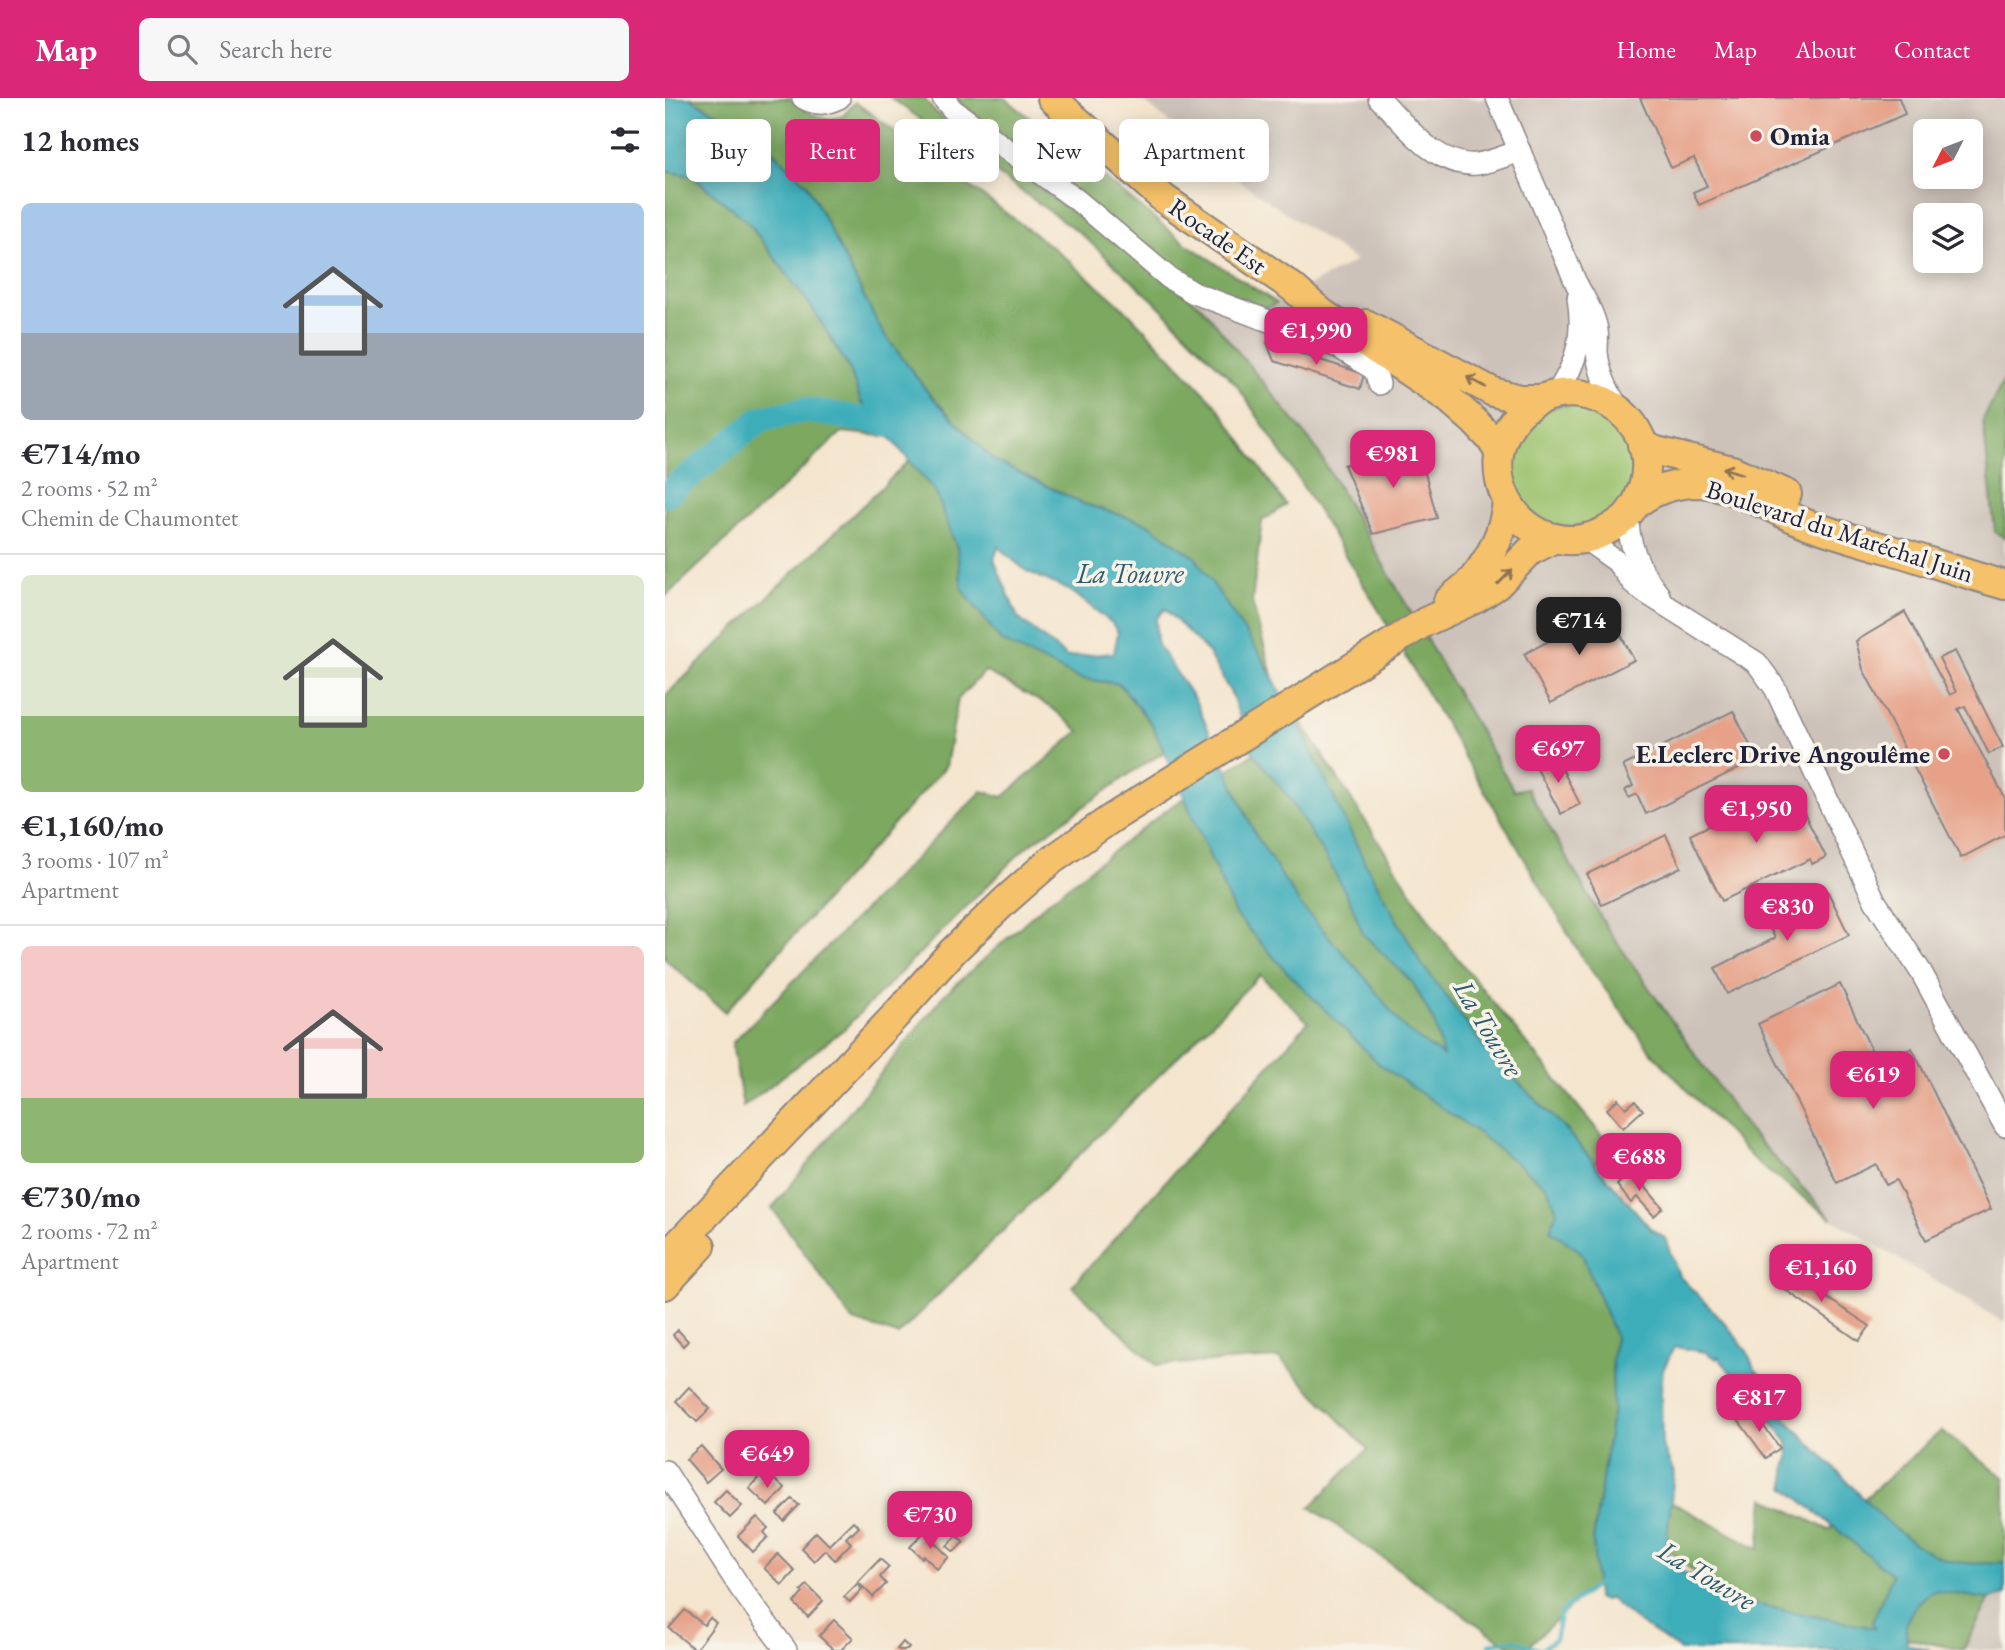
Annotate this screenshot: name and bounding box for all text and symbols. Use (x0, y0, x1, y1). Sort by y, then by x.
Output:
search box (139, 18, 629, 81)
text: Map (35, 28, 97, 71)
icon: search (163, 30, 201, 68)
text: Search here (219, 32, 332, 66)
text: Home (1616, 34, 1676, 65)
text: Map (1714, 34, 1757, 65)
text: About (1795, 34, 1856, 65)
text: Contact (1894, 34, 1970, 65)
chip: Buy (686, 119, 771, 182)
chip: Rent (785, 119, 880, 182)
chip: Filters (894, 119, 999, 182)
chip: New (1013, 119, 1105, 182)
chip: Apartment (1119, 119, 1269, 182)
place label: Omia (1770, 119, 1830, 153)
north arrow (1913, 119, 1983, 189)
map controls (1913, 119, 1983, 273)
text: 12 homes (21, 121, 139, 160)
icon: filters (606, 121, 644, 159)
marker: Omia (1748, 128, 1764, 144)
street label: Rocade Est (1162, 190, 1274, 282)
button: layers (1913, 203, 1983, 273)
icon: home (270, 248, 396, 374)
pin: €1,990 (1259, 308, 1373, 367)
text: €1,990 (1280, 315, 1352, 345)
one-way arrow (1466, 375, 1486, 389)
pin: €981 (1352, 430, 1434, 490)
text: €714/mo (21, 434, 140, 473)
text: €981 (1366, 438, 1420, 468)
one-way arrow (1722, 464, 1744, 477)
street label: Boulevard du Maréchal Juin (1702, 472, 1978, 590)
text: 2 rooms · 52 m² (21, 473, 158, 503)
text: Chemin de Chaumontet (21, 503, 238, 533)
water label: La Touvre (1075, 555, 1184, 591)
one-way arrow (1497, 569, 1514, 586)
pin: €714 (1538, 598, 1620, 657)
text: €714 (1552, 605, 1606, 635)
icon: home (270, 620, 396, 746)
pin: €697 (1517, 726, 1599, 785)
text: €697 (1531, 733, 1585, 763)
place label: E.Leclerc Drive Angoulême (1636, 737, 1930, 771)
marker: E.Leclerc Drive Angoulême (1936, 746, 1952, 762)
pin: €1,950 (1699, 786, 1813, 845)
text: €1,950 (1720, 793, 1792, 823)
text: €1,160/mo (21, 806, 164, 845)
text: 3 rooms · 107 m² (21, 845, 169, 875)
text: Apartment (21, 875, 119, 905)
pin: €830 (1746, 884, 1828, 943)
text: €830 (1760, 891, 1814, 921)
water label: La Touvre (1445, 972, 1532, 1084)
icon: home (270, 991, 396, 1117)
pin: €619 (1832, 1052, 1914, 1111)
text: €619 (1846, 1059, 1900, 1089)
pin: €688 (1598, 1134, 1680, 1193)
text: €688 (1612, 1141, 1666, 1171)
text: €730/mo (21, 1177, 140, 1216)
text: 2 rooms · 72 m² (21, 1216, 158, 1246)
pin: €1,160 (1764, 1244, 1878, 1304)
text: Apartment (21, 1246, 119, 1276)
text: €1,160 (1785, 1252, 1857, 1282)
pin: €817 (1718, 1374, 1800, 1434)
text: €817 (1732, 1382, 1786, 1412)
pin: €649 (726, 1430, 808, 1490)
text: €649 (740, 1438, 794, 1468)
pin: €730 (889, 1492, 971, 1551)
text: €730 (903, 1499, 957, 1529)
water label: La Touvre (1651, 1531, 1763, 1618)

